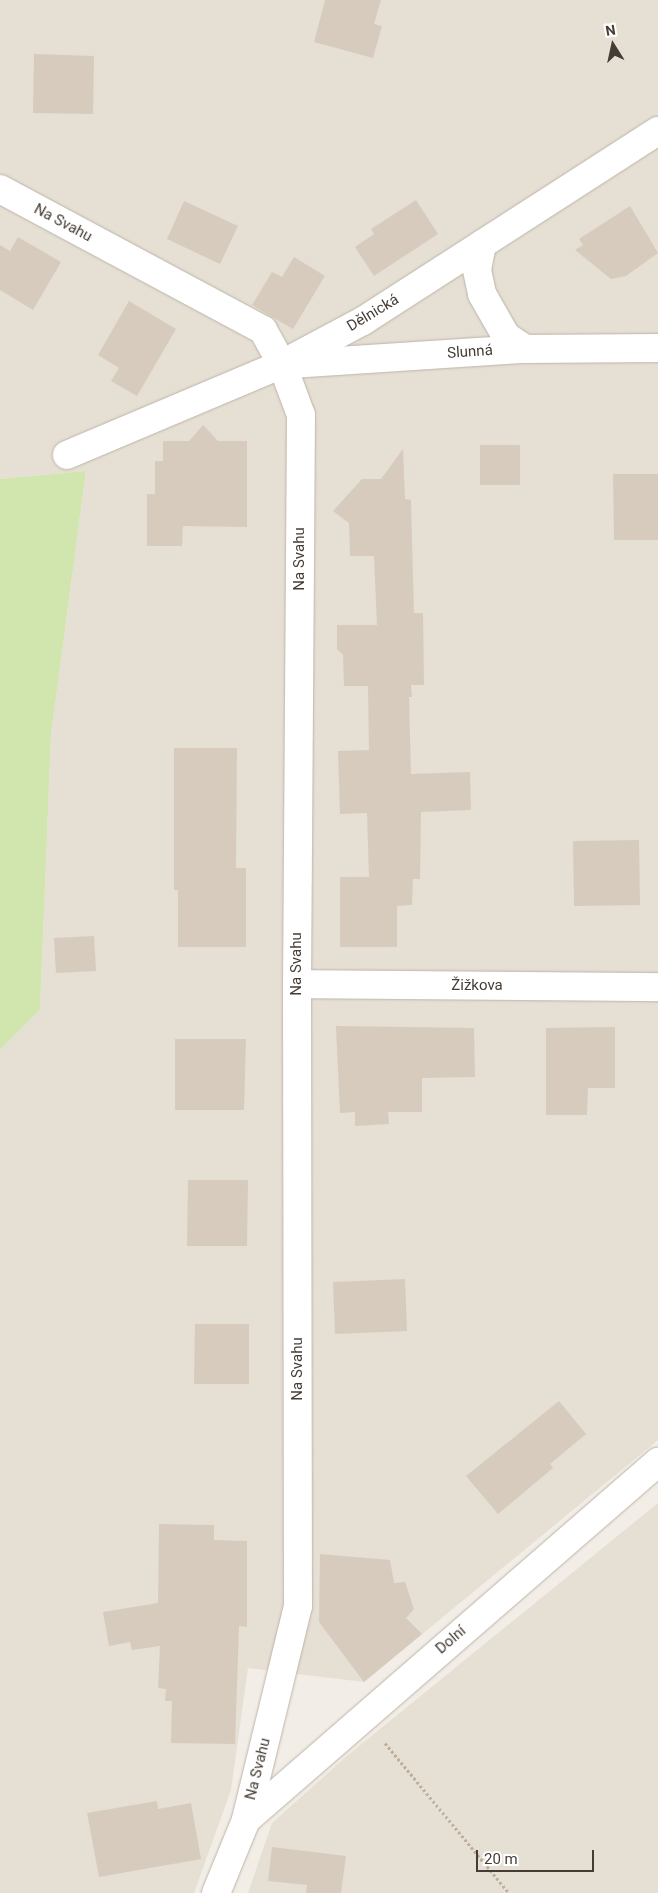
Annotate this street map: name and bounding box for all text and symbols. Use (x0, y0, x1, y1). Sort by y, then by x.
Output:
north arrow (588, 20, 638, 70)
text: N (604, 21, 617, 39)
street label: Na Svahu (31, 200, 95, 246)
street label: Dělnická (344, 291, 402, 335)
street label: Slunná (447, 341, 493, 363)
street label: Na Svahu (291, 527, 309, 591)
street label: Na Svahu (288, 932, 306, 996)
street label: Žižkova (451, 977, 503, 995)
street label: Na Svahu (289, 1337, 307, 1401)
street label: Dolní (432, 1622, 470, 1658)
street label: Na Svahu (242, 1736, 274, 1802)
scale bar (478, 1840, 596, 1872)
text: 20 m (484, 1850, 518, 1868)

